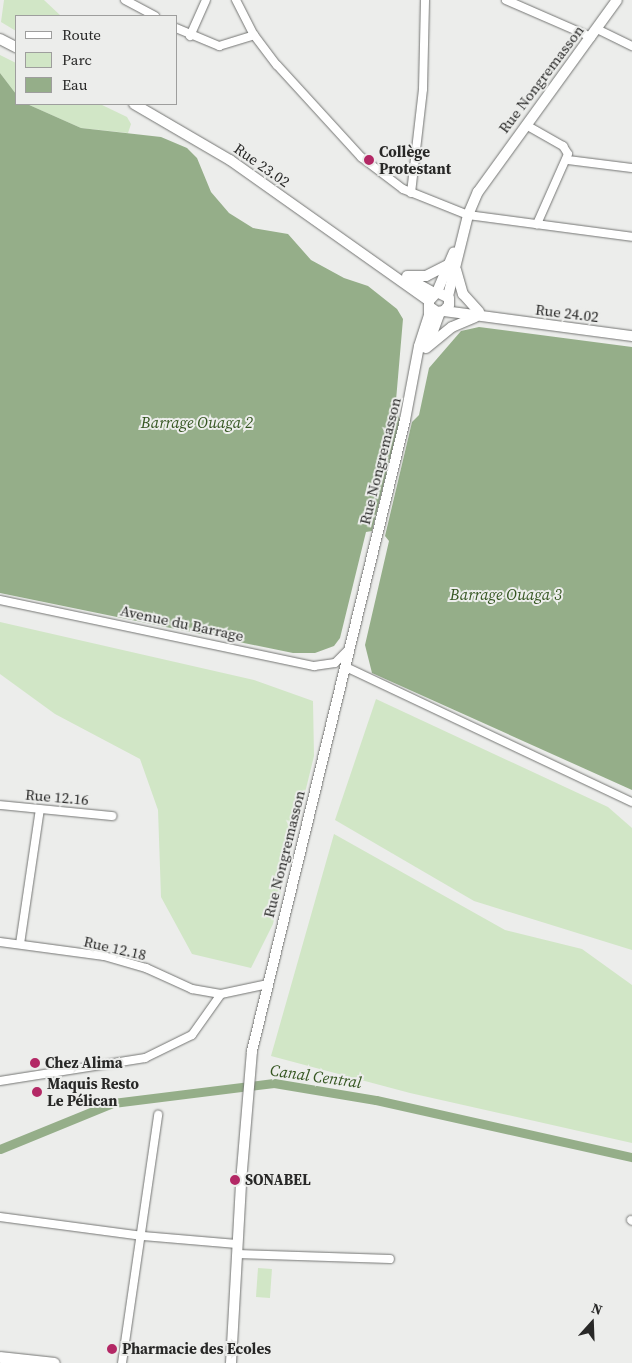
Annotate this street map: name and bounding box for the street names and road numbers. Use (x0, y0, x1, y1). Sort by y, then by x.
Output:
street label: Rue Nongremasson (495, 21, 587, 137)
street label: Rue 23.02 (231, 139, 293, 191)
street label: Rue 24.02 (534, 300, 600, 326)
street label: Rue Nongremasson (355, 395, 405, 527)
street label: Avenue du Barrage (119, 601, 245, 645)
street label: Rue 12.16 (24, 785, 90, 809)
street label: Rue Nongremasson (259, 788, 309, 920)
street label: Rue 12.18 (82, 932, 148, 964)

